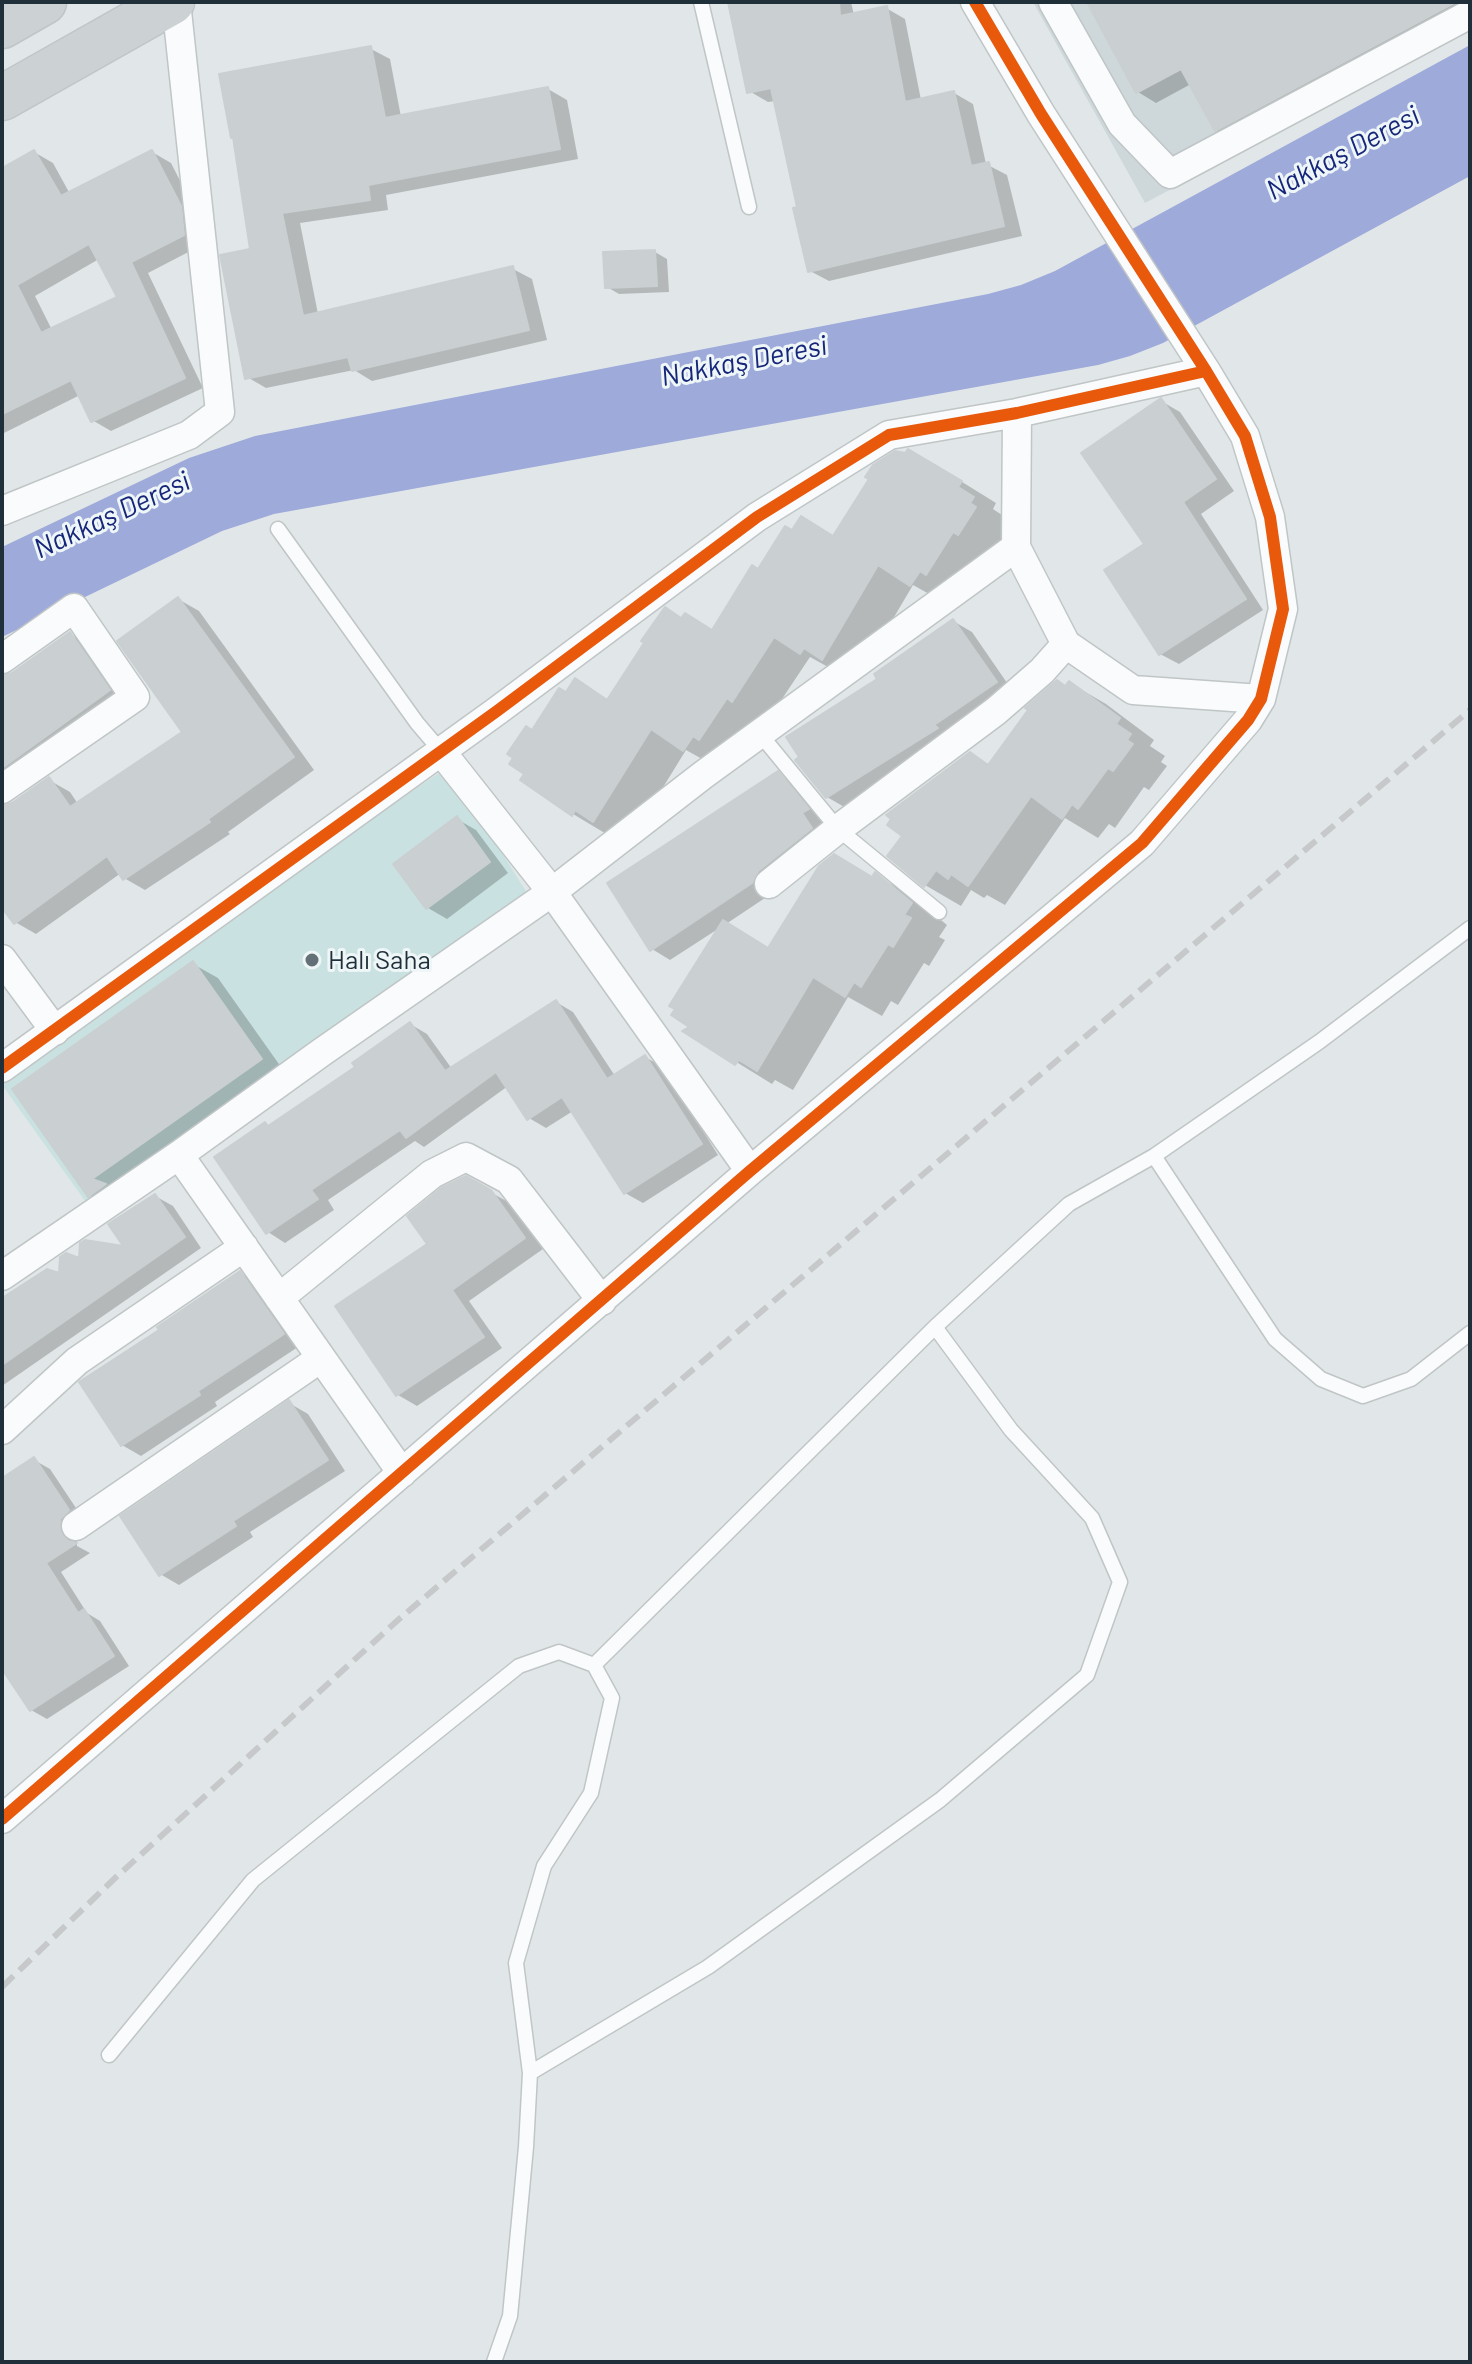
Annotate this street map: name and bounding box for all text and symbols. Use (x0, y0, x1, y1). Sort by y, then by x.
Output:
water label: Nakkaş Deresi (1261, 99, 1425, 207)
water label: Nakkaş Deresi (658, 328, 830, 394)
water label: Nakkaş Deresi (28, 464, 196, 566)
place label: Halı Saha (328, 944, 431, 976)
marker: Halı Saha (303, 951, 321, 969)

